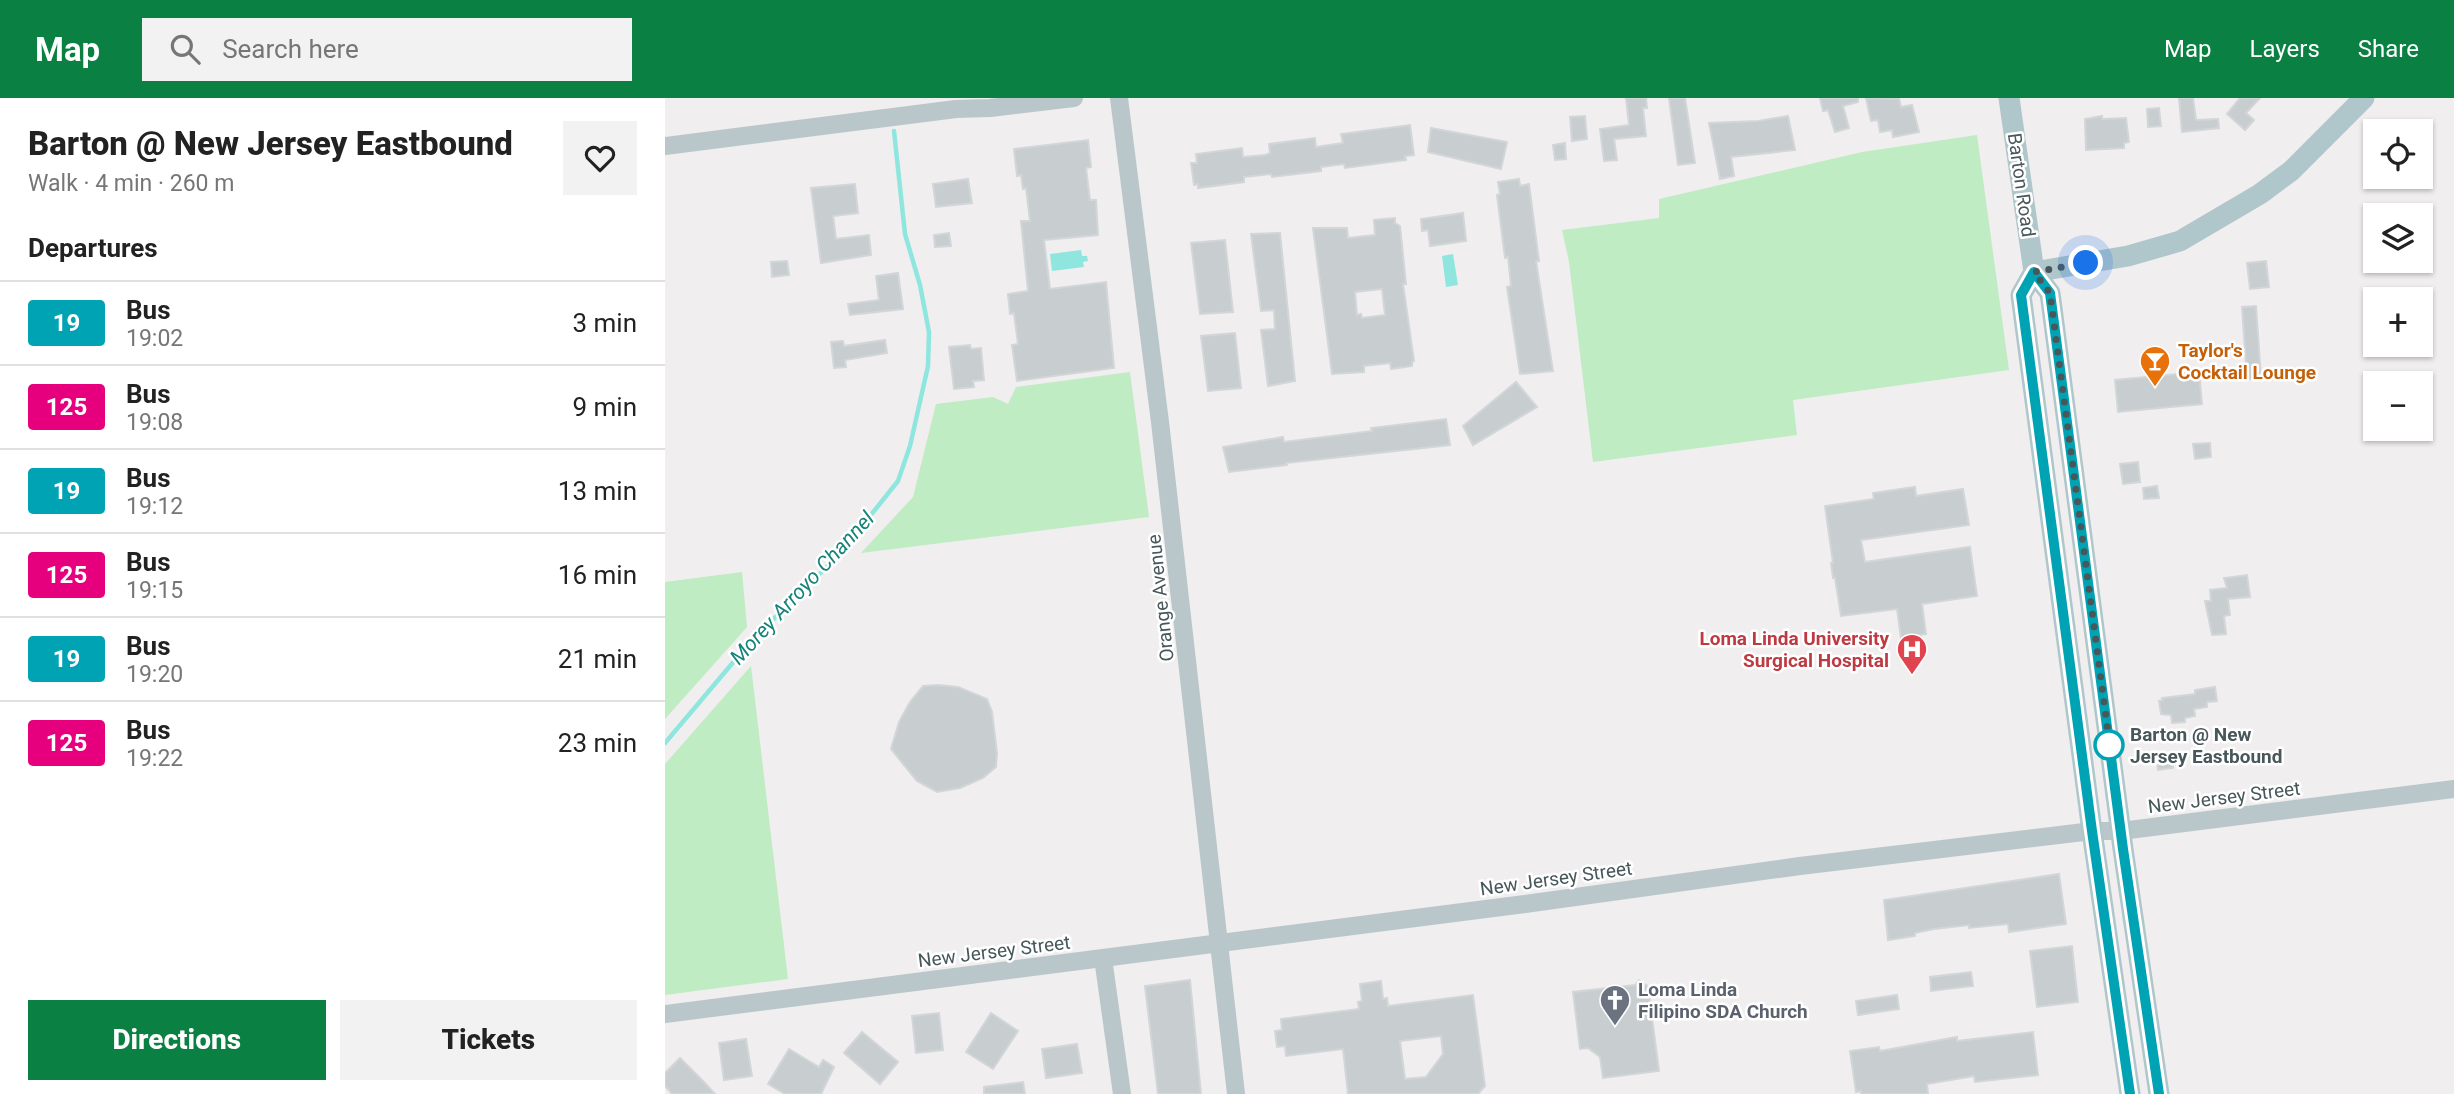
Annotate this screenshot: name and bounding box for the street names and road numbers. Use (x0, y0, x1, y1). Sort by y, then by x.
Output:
street label: Barton Road (2003, 132, 2040, 239)
street label: Orange Avenue (1142, 533, 1179, 663)
street label: New Jersey Street (2147, 777, 2302, 818)
street label: New Jersey Street (1479, 856, 1634, 901)
street label: New Jersey Street (917, 931, 1072, 972)

